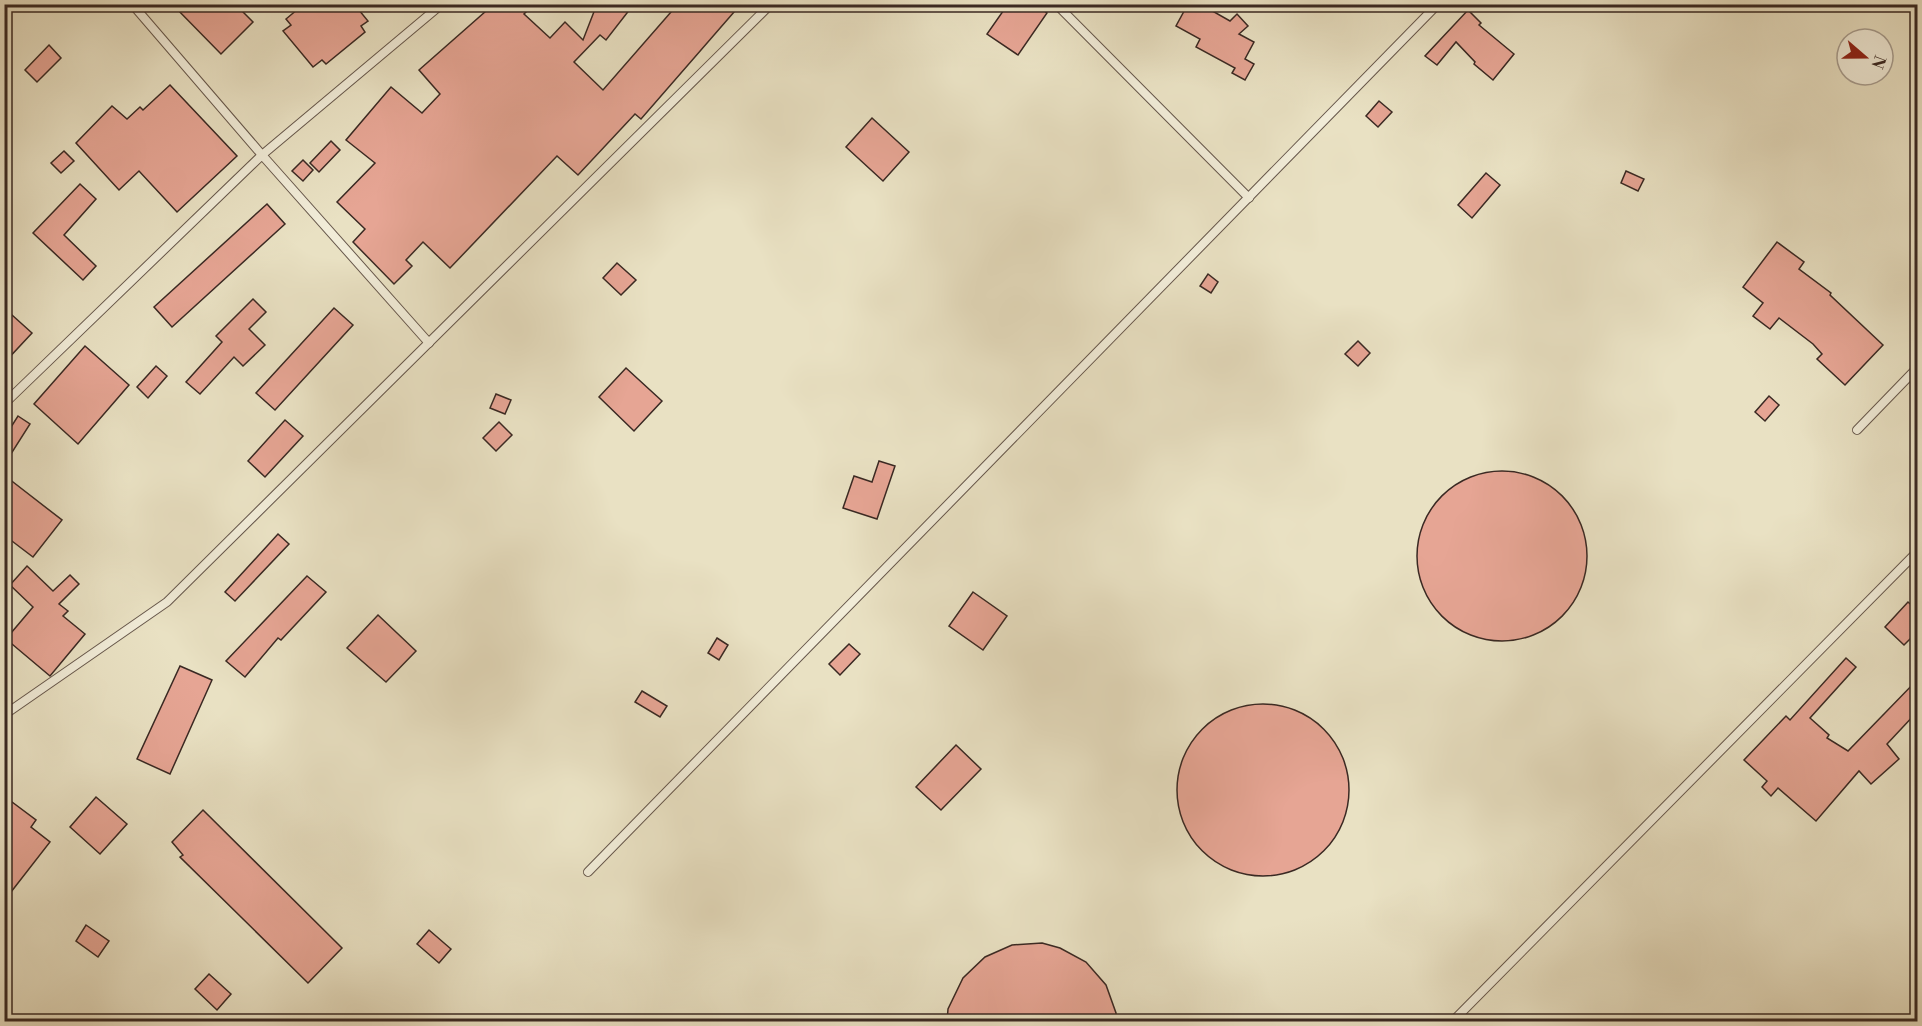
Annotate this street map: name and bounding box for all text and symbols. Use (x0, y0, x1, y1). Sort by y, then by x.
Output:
north arrow (1835, 27, 1895, 87)
text: N (1866, 52, 1890, 71)

